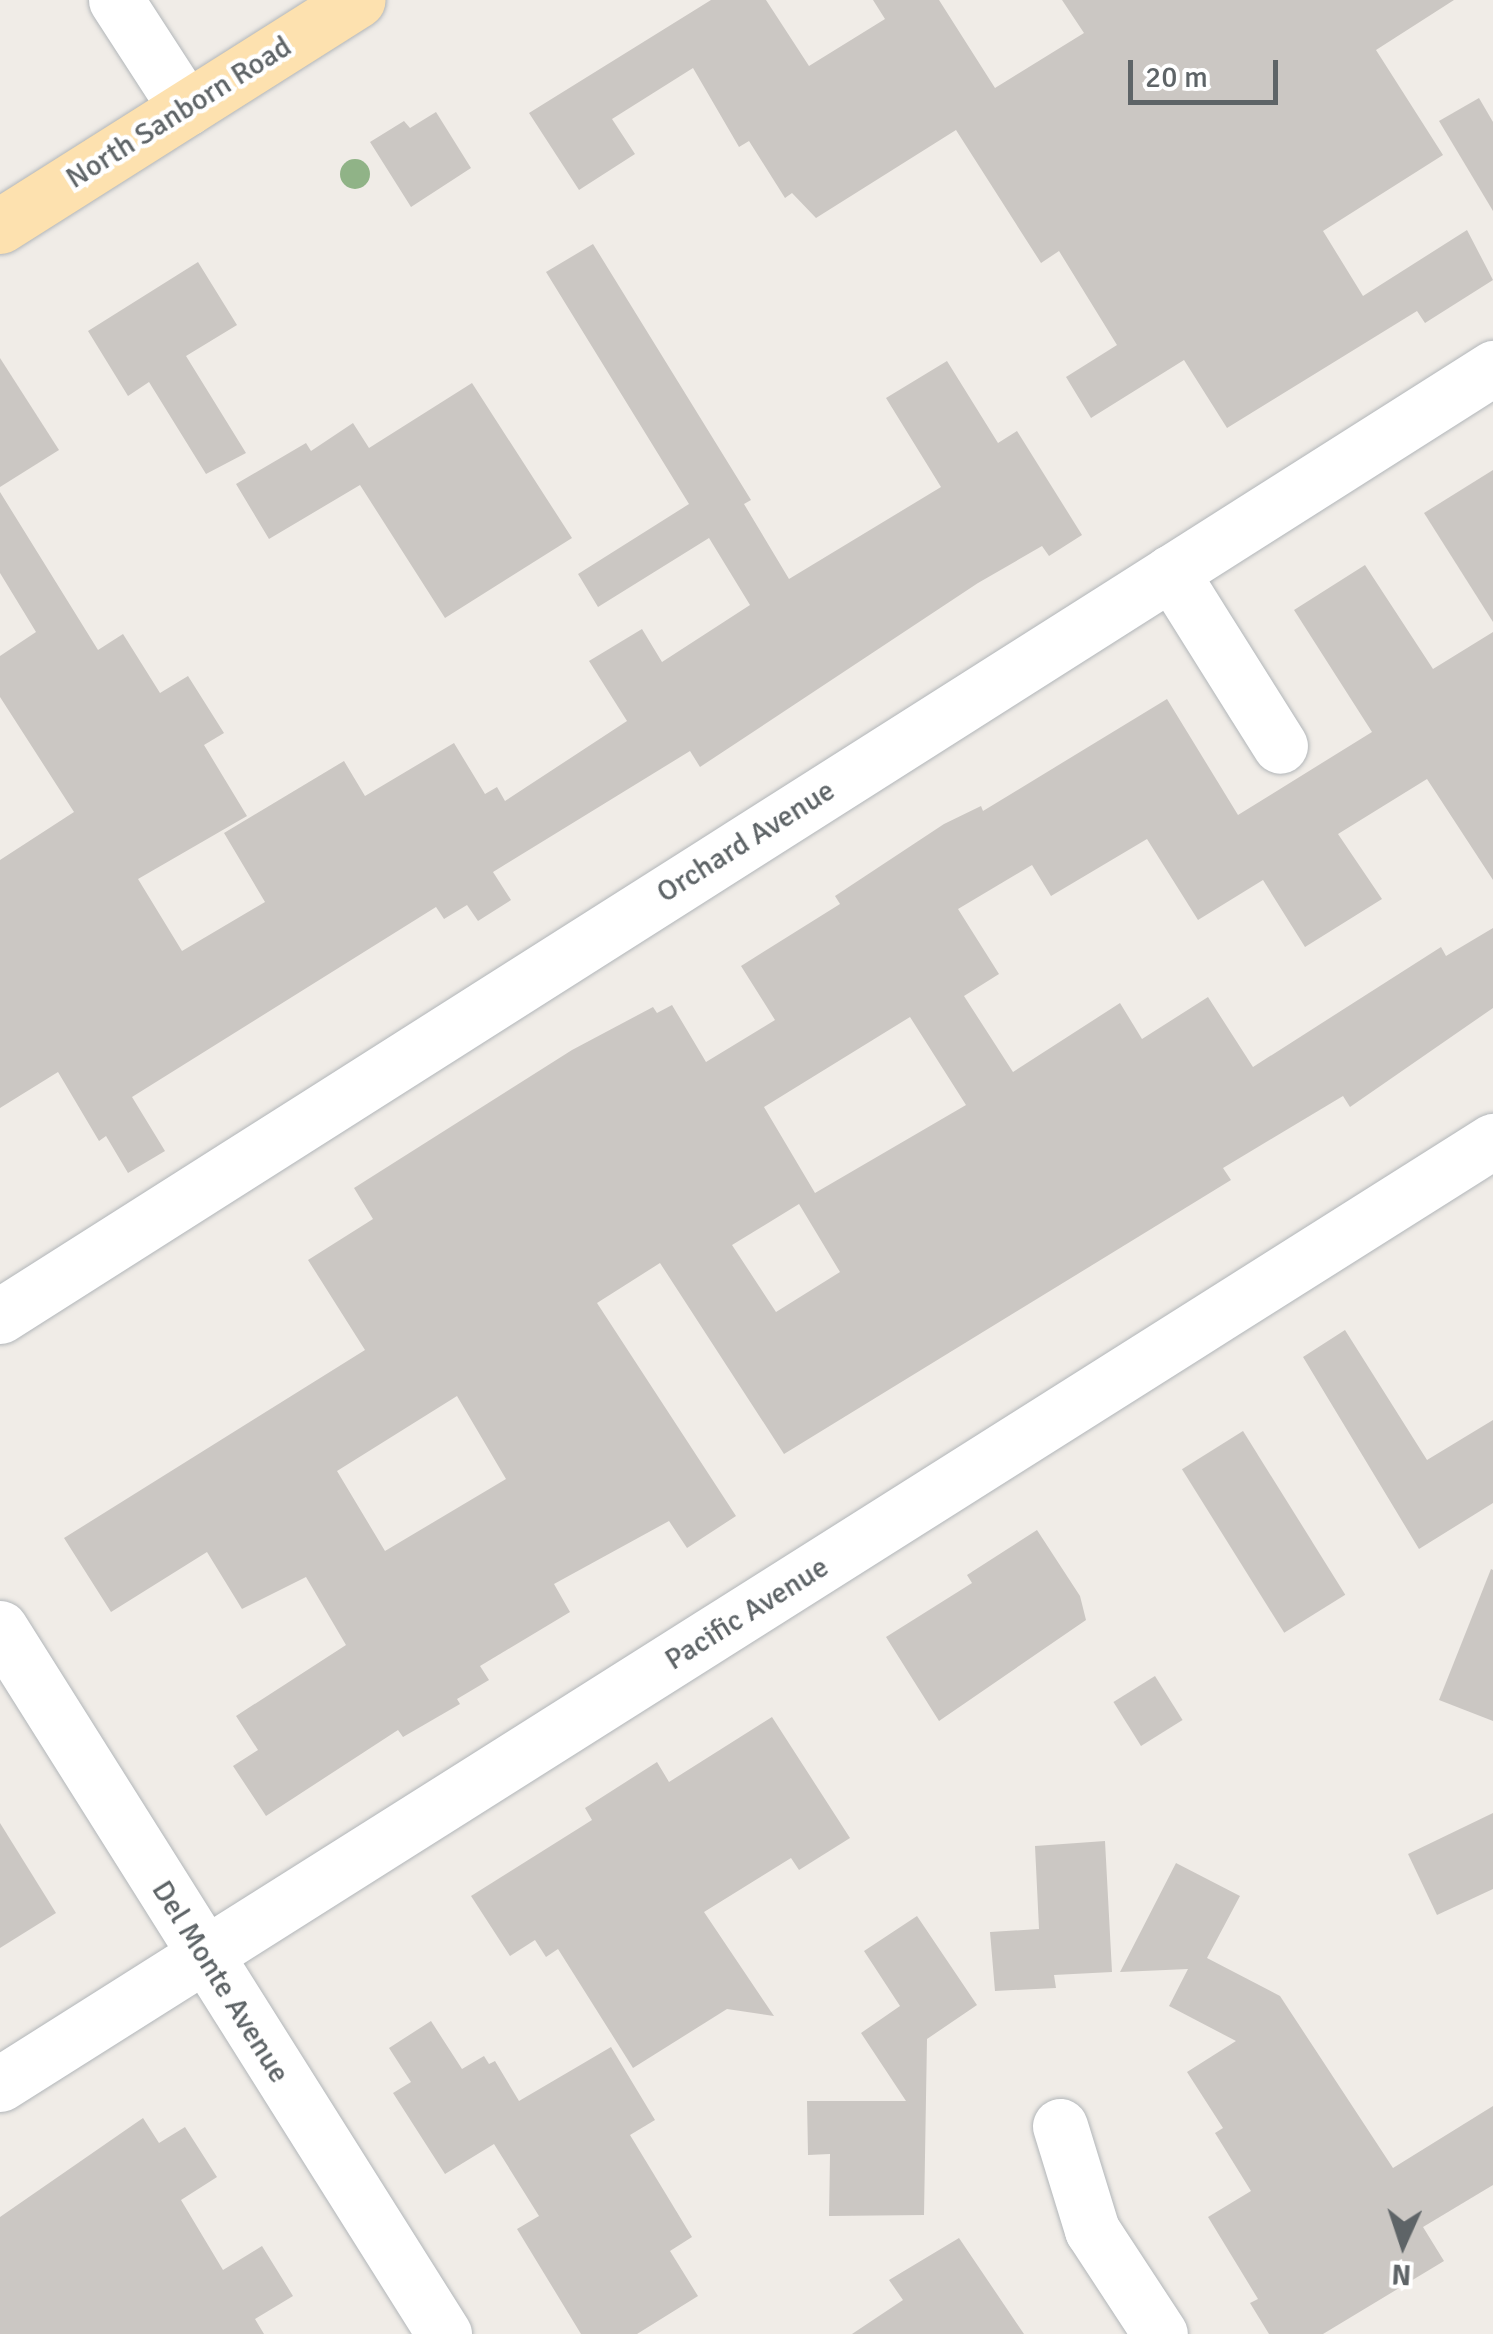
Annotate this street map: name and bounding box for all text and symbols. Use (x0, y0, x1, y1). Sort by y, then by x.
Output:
street label: North Sanborn Road (60, 29, 298, 197)
scale bar (1133, 40, 1283, 102)
text: 20 m (1145, 59, 1208, 96)
street label: Orchard Avenue (650, 773, 842, 911)
street label: Pacific Avenue (659, 1549, 835, 1679)
street label: Del Monte Avenue (143, 1874, 297, 2090)
north arrow (1353, 2194, 1453, 2294)
text: N (1391, 2256, 1412, 2291)

